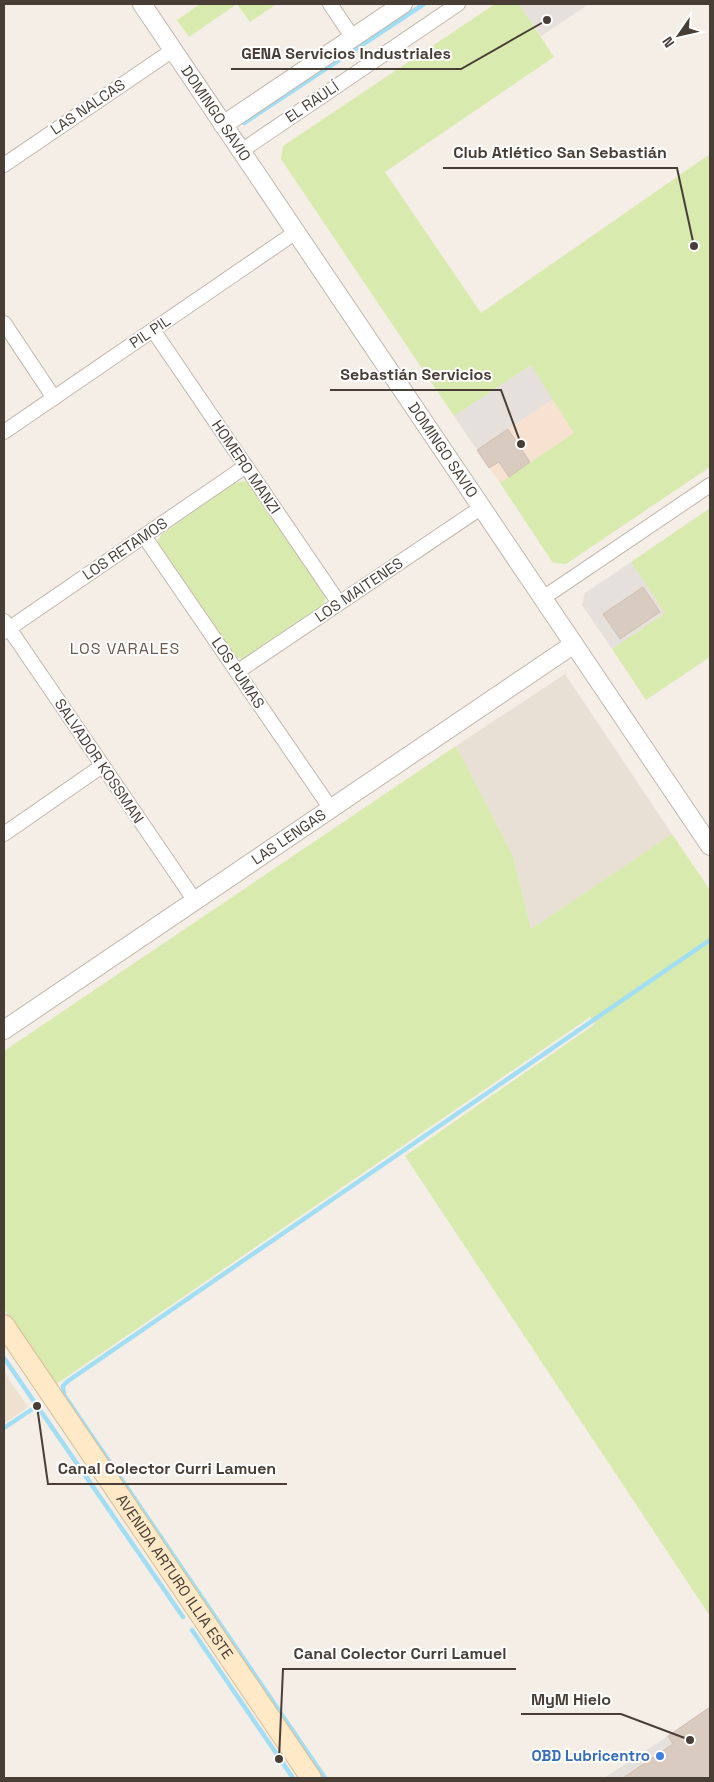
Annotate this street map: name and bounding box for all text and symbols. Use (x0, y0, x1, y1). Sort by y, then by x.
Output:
north arrow (654, 10, 704, 60)
text: N (658, 33, 678, 51)
callout: GENA Servicios Industriales (231, 38, 461, 69)
text: GENA Servicios Industriales (241, 43, 451, 64)
street label: DOMINGO SAVIO (177, 62, 255, 165)
street label: LAS NALCAS (47, 75, 129, 139)
street label: EL RAULÍ (281, 77, 342, 126)
callout: Club Atlético San Sebastián (443, 137, 677, 168)
text: Club Atlético San Sebastián (453, 142, 667, 163)
street label: PIL PIL (126, 311, 174, 352)
callout: Sebastián Servicios (330, 359, 501, 390)
text: Sebastián Servicios (340, 364, 492, 385)
street label: DOMINGO SAVIO (404, 398, 482, 501)
street label: HOMERO MANZI (208, 416, 285, 517)
street label: LOS RETAMOS (79, 513, 171, 584)
street label: LOS MAITENES (311, 553, 406, 626)
street label: LOS PUMAS (208, 634, 269, 712)
district label: LOS VARALES (70, 638, 180, 659)
street label: SALVADOR KOSSMAN (51, 695, 148, 827)
street label: LAS LENGAS (248, 805, 329, 869)
callout: Canal Colector Curri Lamuen (48, 1453, 287, 1484)
text: Canal Colector Curri Lamuen (58, 1458, 276, 1479)
street label: AVENIDA ARTURO ILLIA ESTE (112, 1490, 238, 1662)
callout: Canal Colector Curri Lamuel (283, 1638, 516, 1669)
text: Canal Colector Curri Lamuel (294, 1643, 506, 1664)
callout: MyM Hielo (521, 1683, 621, 1714)
text: MyM Hielo (531, 1689, 611, 1710)
place label: OBD Lubricentro (531, 1746, 650, 1765)
marker: OBD Lubricentro (654, 1750, 666, 1762)

